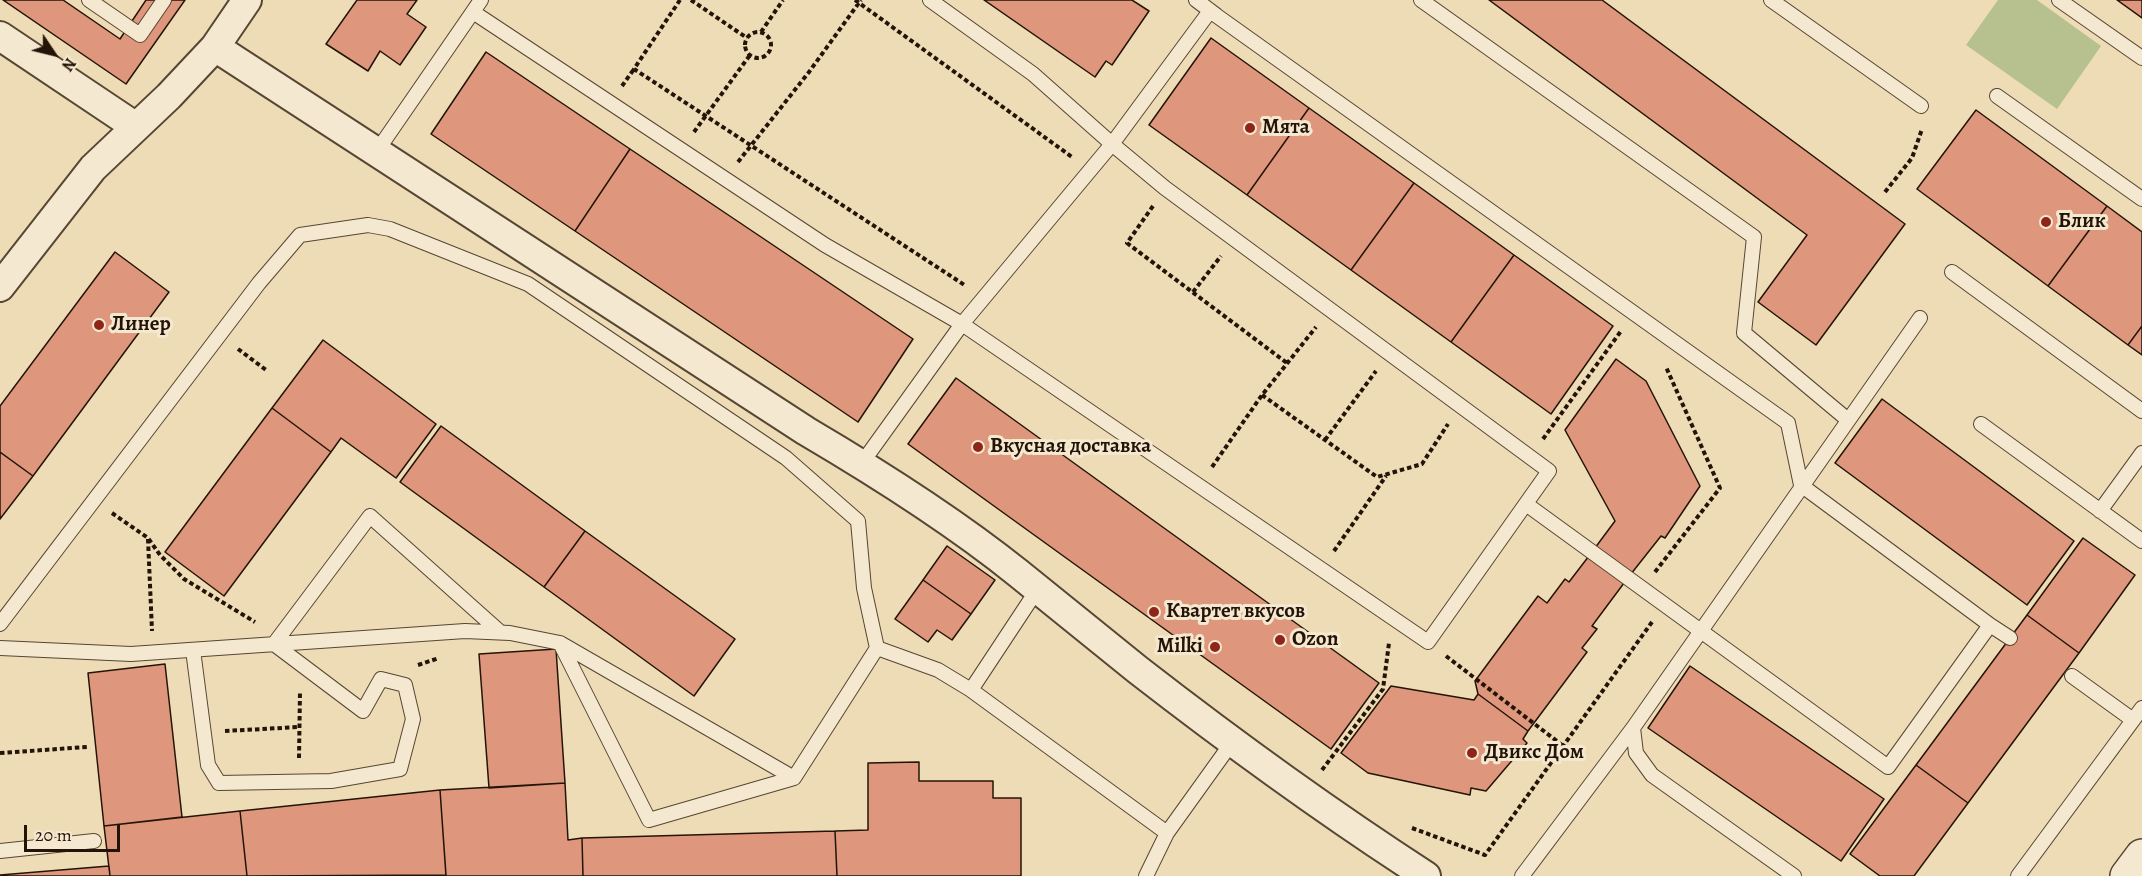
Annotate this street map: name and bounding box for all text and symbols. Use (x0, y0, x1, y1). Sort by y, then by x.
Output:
north arrow (24, 24, 84, 84)
text: N (56, 53, 81, 75)
place label: Мята (1262, 115, 1310, 141)
marker: Мята (1243, 121, 1257, 135)
place label: Блик (2058, 209, 2106, 235)
marker: Блик (2039, 215, 2053, 229)
place label: Линер (111, 312, 171, 338)
marker: Линер (92, 318, 106, 332)
place label: Вкусная доставка (990, 434, 1151, 460)
marker: Вкусная доставка (971, 440, 985, 454)
place label: Квартет вкусов (1166, 599, 1305, 625)
marker: Квартет вкусов (1147, 605, 1161, 619)
place label: Ozon (1292, 627, 1338, 653)
marker: Ozon (1273, 633, 1287, 647)
place label: Milki (1157, 634, 1203, 660)
marker: Milki (1208, 640, 1222, 654)
place label: Двикс Дом (1484, 740, 1584, 766)
marker: Двикс Дом (1465, 746, 1479, 760)
scale bar (27, 813, 123, 851)
text: 20 m (35, 823, 72, 847)

